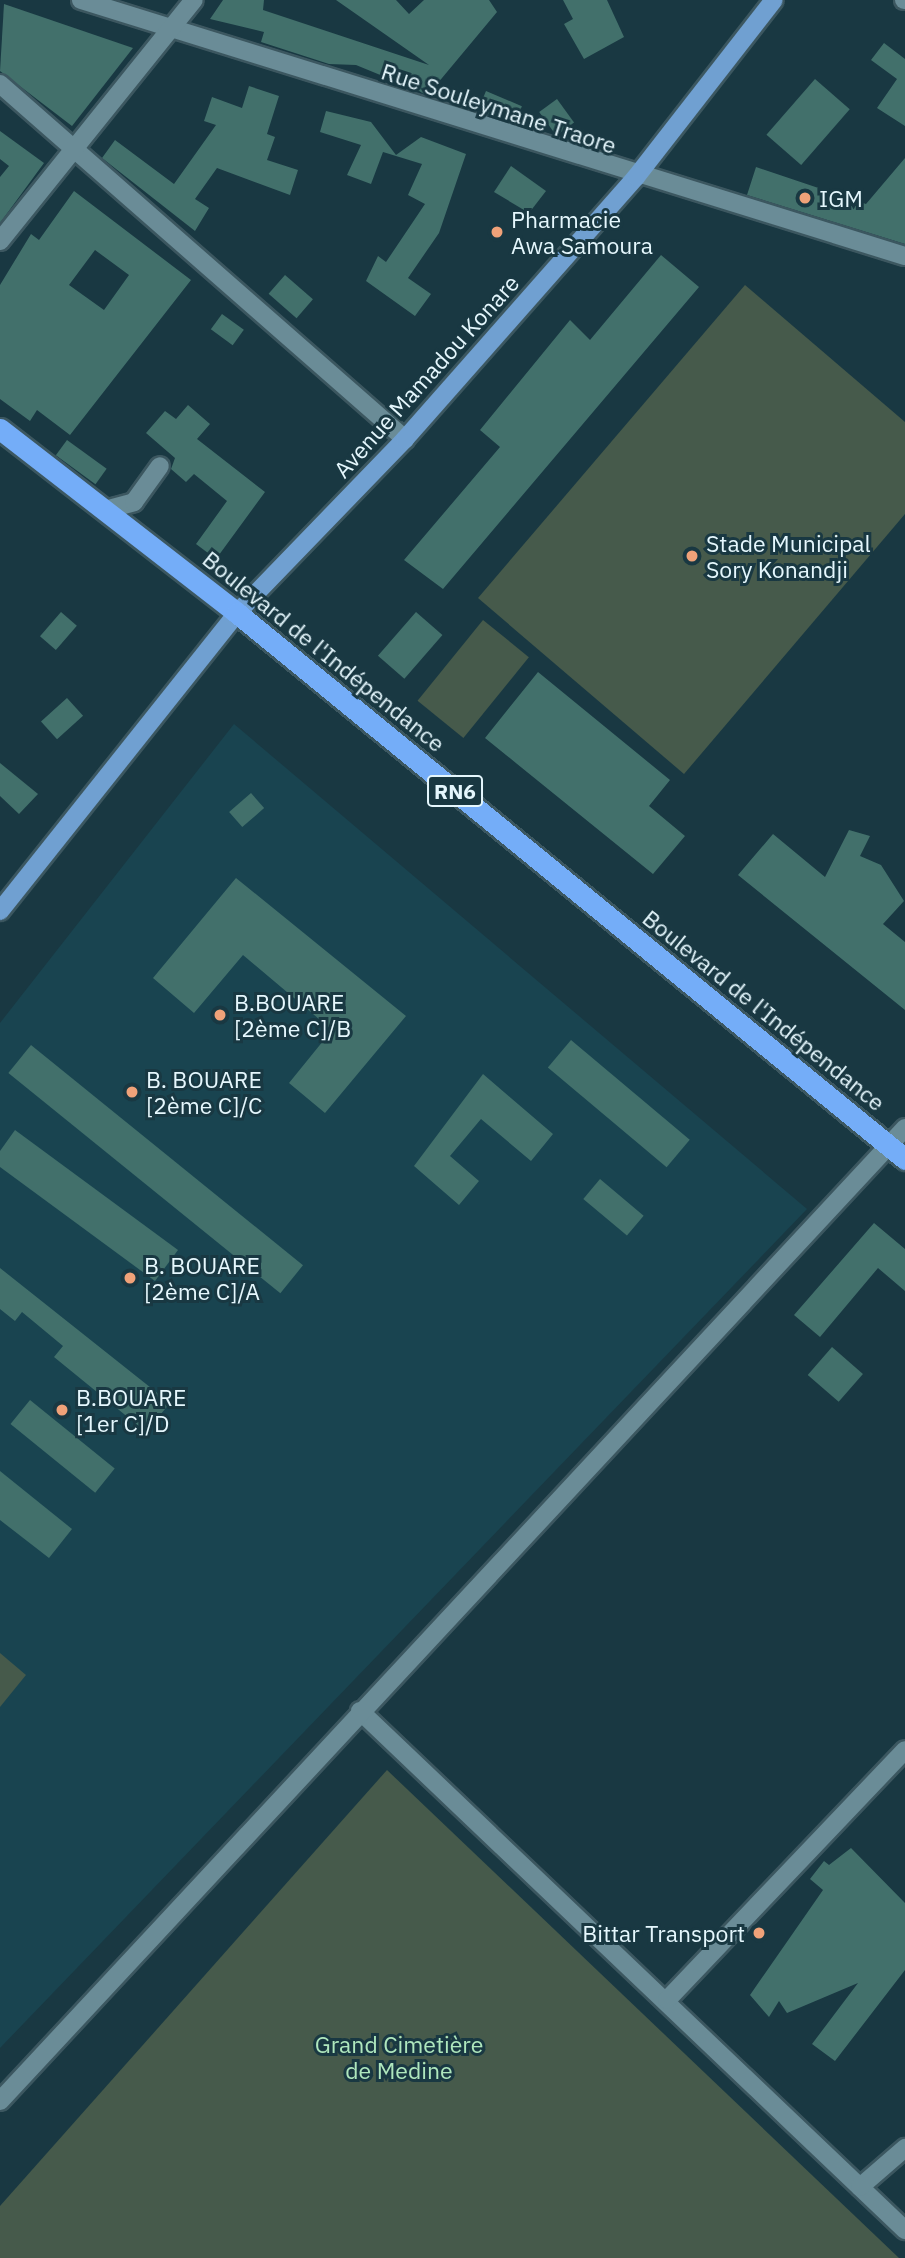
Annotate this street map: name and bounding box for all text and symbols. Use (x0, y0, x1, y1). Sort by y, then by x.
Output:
street label: Rue Souleymane Traore (378, 57, 620, 159)
place label: IGM (819, 184, 863, 212)
marker: IGM (797, 190, 813, 206)
place label: Pharmacie Awa Samoura (511, 205, 653, 259)
marker: Pharmacie Awa Samoura (489, 224, 505, 240)
street label: Avenue Mamadou Konare (328, 269, 524, 483)
place label: Stade Municipal Sory Konandji (706, 529, 871, 583)
street label: Boulevard de l'Indépendance (197, 545, 451, 757)
marker: Stade Municipal Sory Konandji (684, 548, 700, 564)
road number: RN6 (427, 774, 483, 808)
street label: Boulevard de l'Indépendance (637, 904, 891, 1116)
place label: B.BOUARE [2ème C]/B (234, 988, 351, 1042)
marker: B.BOUARE [2ème C]/B (212, 1007, 228, 1023)
place label: B. BOUARE [2ème C]/C (146, 1065, 262, 1119)
marker: B. BOUARE [2ème C]/C (124, 1084, 140, 1100)
place label: B. BOUARE [2ème C]/A (144, 1251, 260, 1305)
marker: B. BOUARE [2ème C]/A (122, 1270, 138, 1286)
place label: B.BOUARE [1er C]/D (76, 1383, 186, 1437)
marker: B.BOUARE [1er C]/D (54, 1402, 70, 1418)
place label: Bittar Transport (582, 1919, 745, 1947)
marker: Bittar Transport (751, 1925, 767, 1941)
park label: Grand Cimetière de Medine (315, 2030, 483, 2084)

